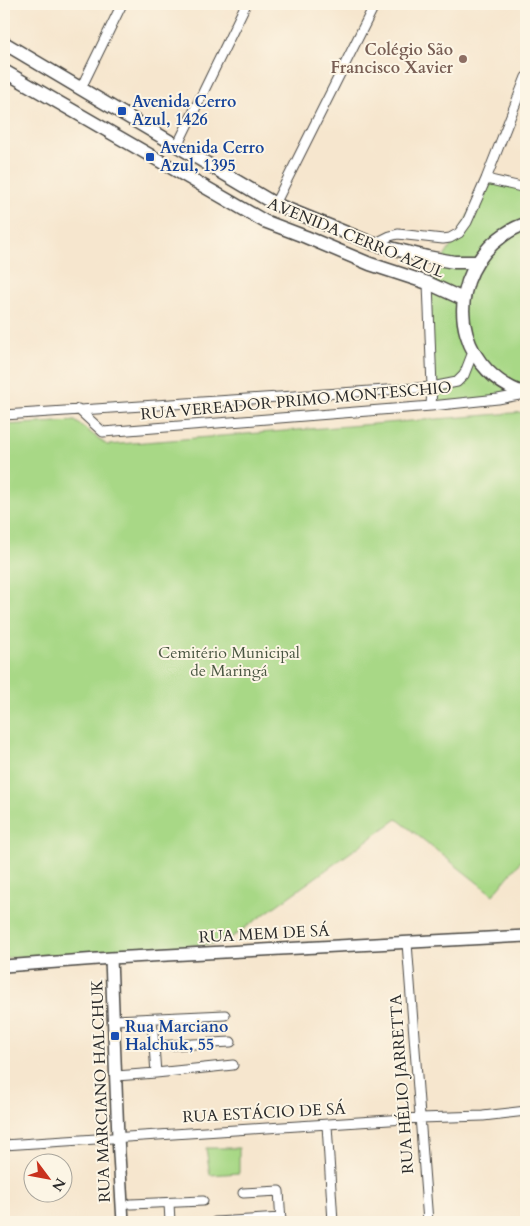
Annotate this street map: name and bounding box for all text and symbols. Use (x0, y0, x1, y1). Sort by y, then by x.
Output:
place label: Colégio São Francisco Xavier (331, 39, 454, 79)
marker: Colégio São Francisco Xavier (457, 53, 469, 65)
place label: Avenida Cerro Azul, 1426 (132, 91, 236, 131)
marker: Avenida Cerro Azul, 1426 (116, 105, 128, 117)
place label: Avenida Cerro Azul, 1395 (160, 137, 264, 177)
marker: Avenida Cerro Azul, 1395 (144, 151, 156, 163)
street label: AVENIDA CERRO AZUL (264, 192, 448, 284)
street label: RUA VEREADOR PRIMO MONTESCHIO (139, 376, 453, 426)
park label: Cemitério Municipal de Maringá (158, 642, 300, 682)
street label: RUA MEM DE SÁ (198, 920, 330, 948)
street label: RUA MARCIANO HALCHUK (86, 979, 116, 1203)
street label: RUA HÉLIO JARRETTA (385, 993, 419, 1175)
place label: Rua Marciano Halchuk, 55 (125, 1016, 228, 1056)
marker: Rua Marciano Halchuk, 55 (109, 1030, 121, 1042)
street label: RUA ESTÁCIO DE SÁ (182, 1098, 347, 1128)
north arrow (22, 1154, 72, 1204)
text: N (47, 1174, 70, 1195)

